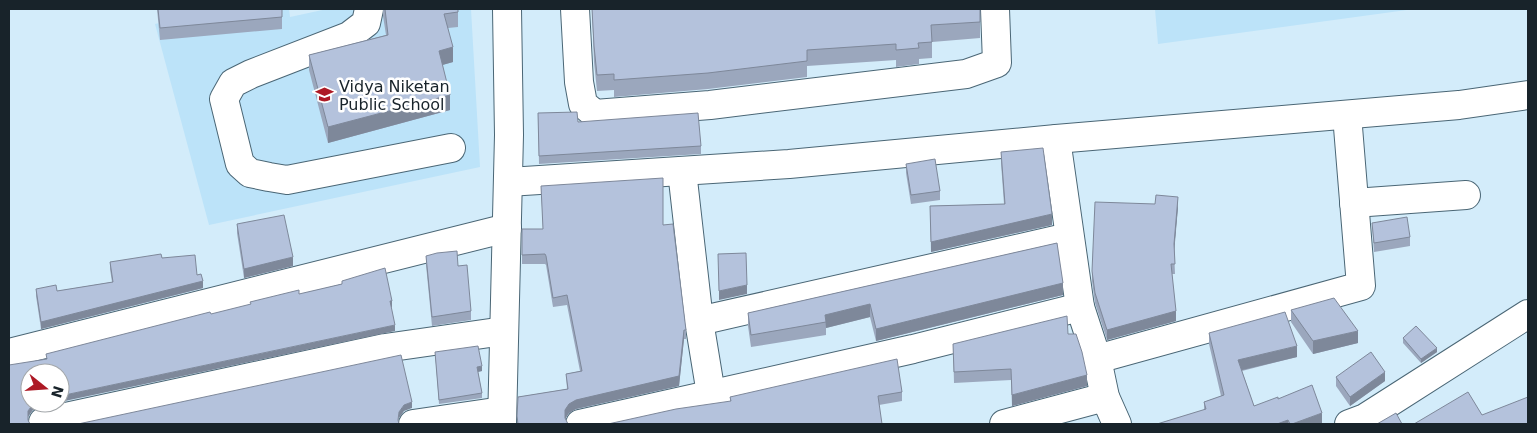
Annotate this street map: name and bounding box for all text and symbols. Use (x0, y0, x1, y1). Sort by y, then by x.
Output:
place label: Vidya Niketan Public School (339, 77, 450, 114)
school or university icon: Vidya Niketan Public School (315, 85, 335, 105)
north arrow (20, 363, 70, 413)
text: N (48, 384, 67, 400)

